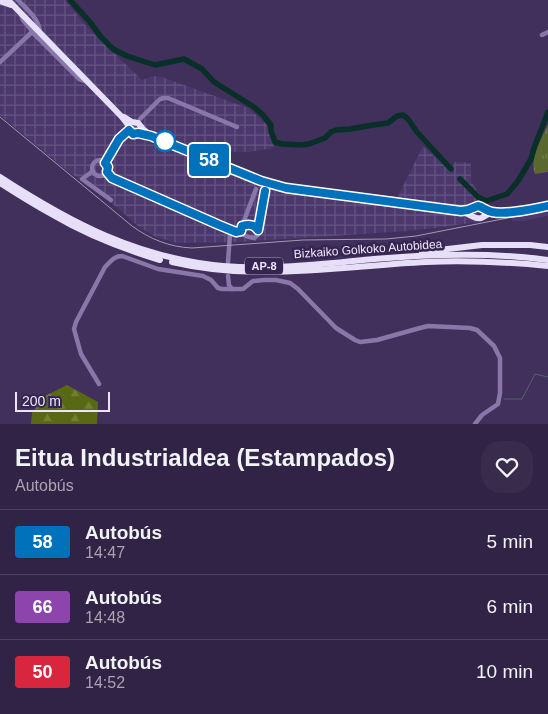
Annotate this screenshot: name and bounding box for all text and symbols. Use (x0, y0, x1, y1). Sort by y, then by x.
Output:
unlabelled marker (154, 130, 176, 152)
line badge: 58 (186, 144, 232, 176)
text: 58 (199, 150, 219, 170)
street label: Bizkaiko Golkoko Autobidea (293, 237, 443, 261)
road number: AP-8 (245, 258, 283, 274)
scale bar (15, 389, 110, 412)
text: 200 m (22, 393, 61, 409)
button: heart (481, 441, 533, 493)
text: Eitua Industrialdea (Estampados) (15, 444, 395, 471)
text: Autobús (15, 477, 74, 494)
text: Autobús (85, 522, 162, 543)
text: 5 min (487, 531, 533, 552)
text: 58 (32, 532, 53, 552)
text: 14:47 (85, 544, 125, 561)
text: Autobús (85, 587, 162, 608)
text: 6 min (487, 596, 533, 617)
text: 66 (32, 597, 53, 617)
text: 14:48 (85, 609, 125, 626)
text: Autobús (85, 652, 162, 673)
text: 10 min (476, 661, 533, 682)
text: 50 (32, 662, 53, 682)
text: 14:52 (85, 674, 125, 691)

